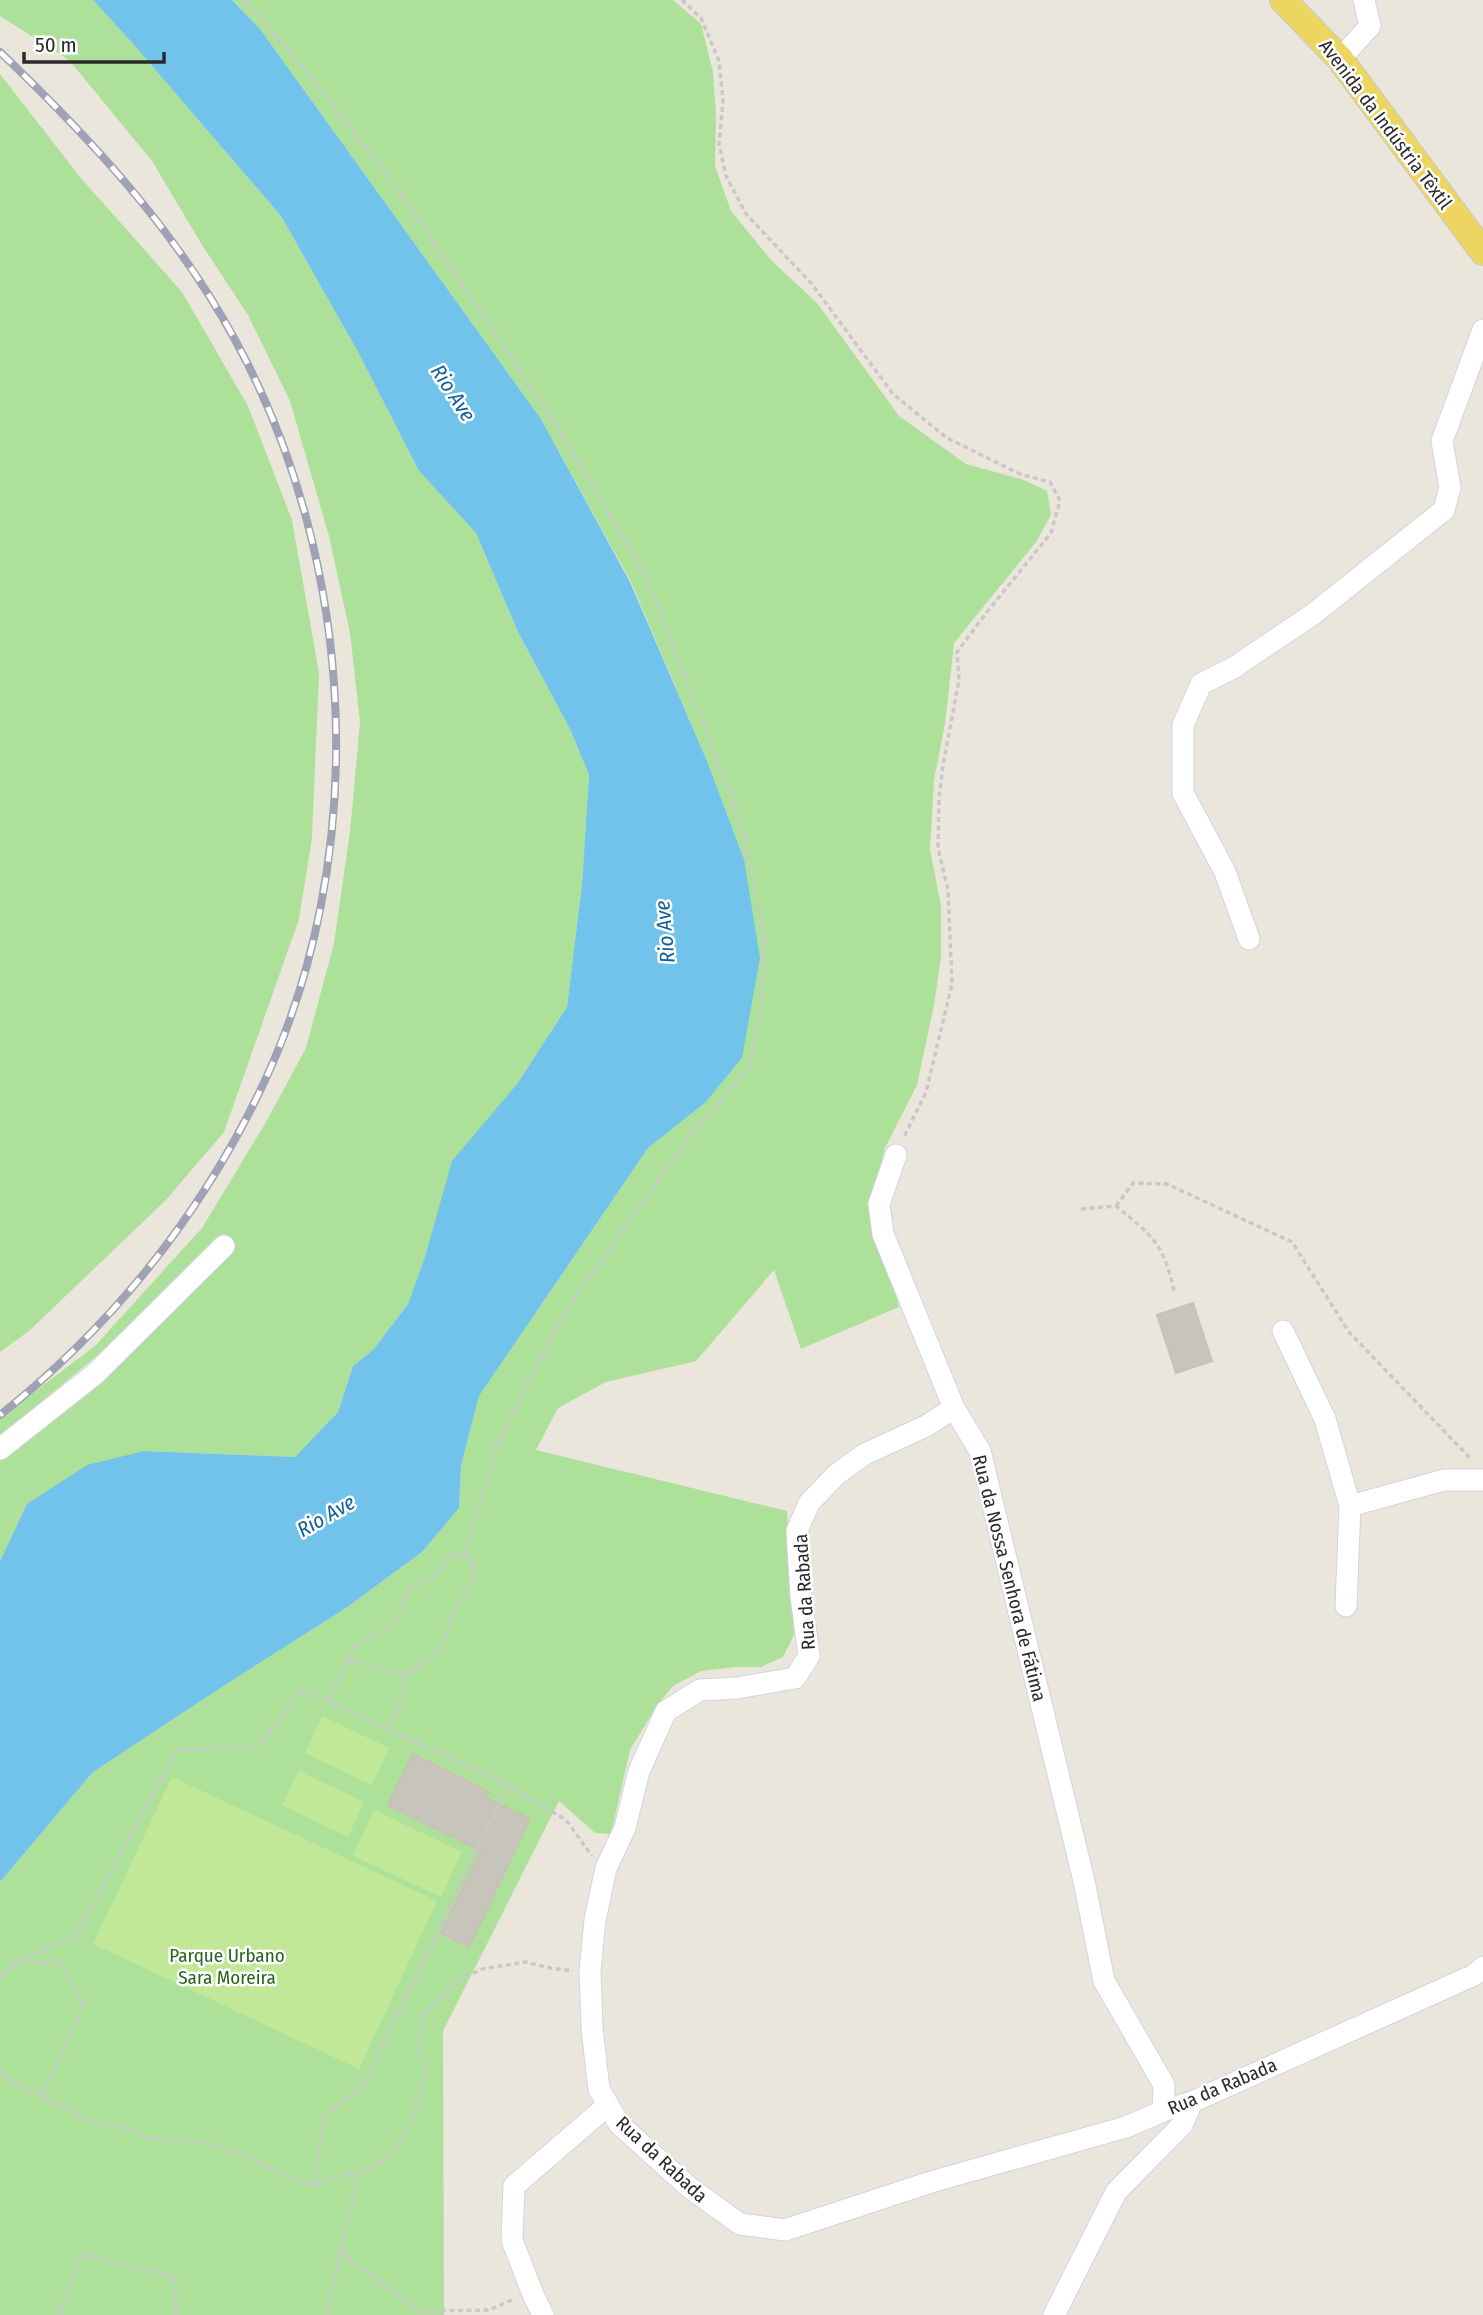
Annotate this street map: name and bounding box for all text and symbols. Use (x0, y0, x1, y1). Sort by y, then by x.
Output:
scale bar (24, 21, 164, 65)
text: 50 m (35, 32, 77, 58)
street label: Avenida da Indústria Têxtil (1314, 35, 1457, 214)
water label: Rio Ave (425, 360, 481, 426)
water label: Rio Ave (649, 900, 681, 964)
street label: Rua da Nossa Senhora de Fátima (968, 1452, 1051, 1704)
water label: Rio Ave (292, 1489, 360, 1543)
street label: Rua da Rabada (789, 1533, 820, 1651)
park label: Parque Urbano Sara Moreira (169, 1944, 285, 1989)
street label: Rua da Rabada (1164, 2053, 1280, 2120)
street label: Rua da Rabada (611, 2111, 712, 2207)

